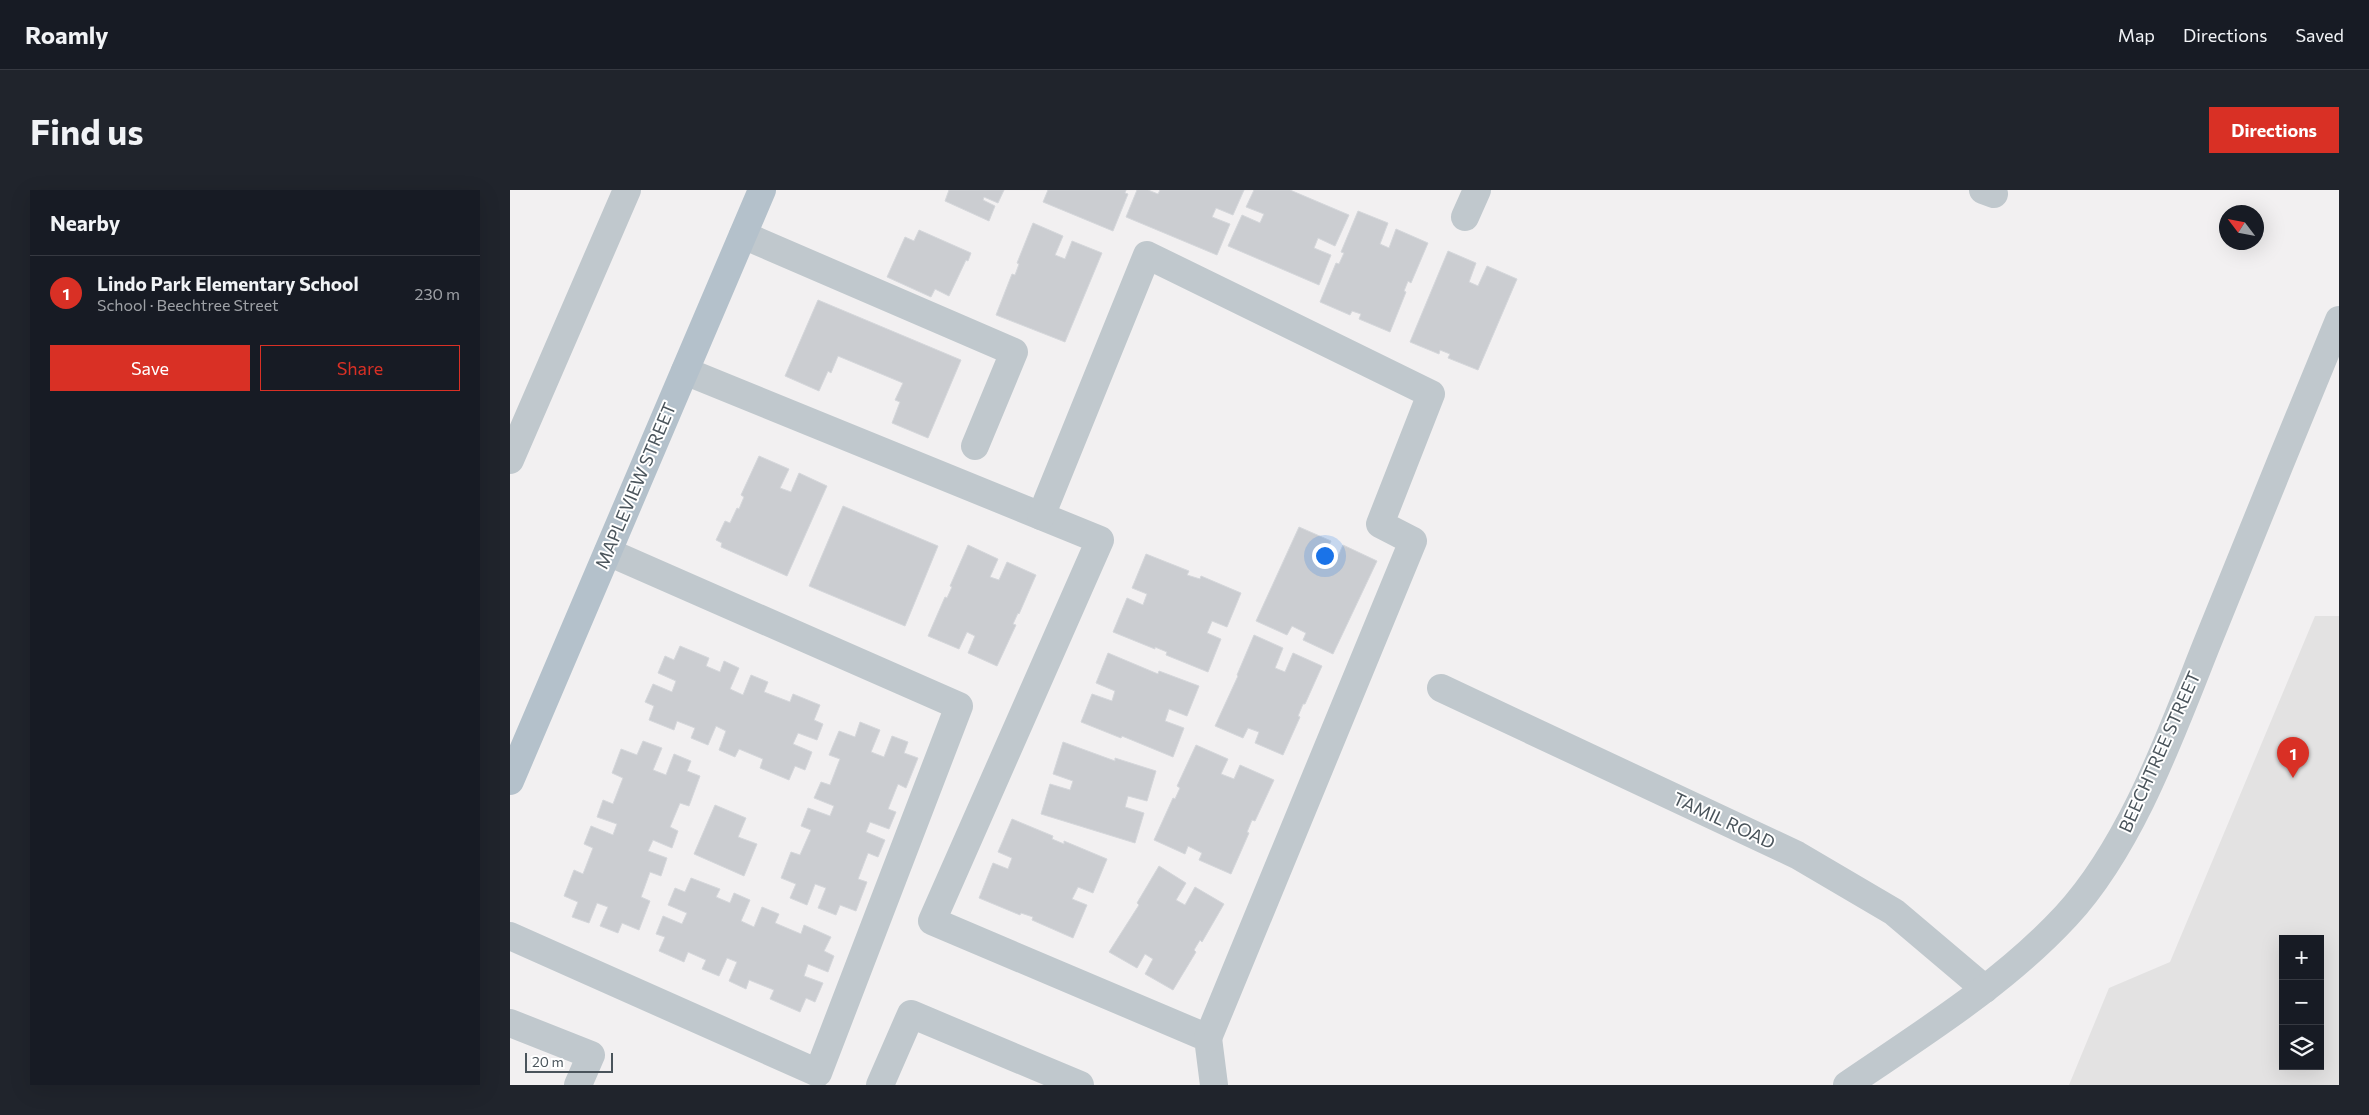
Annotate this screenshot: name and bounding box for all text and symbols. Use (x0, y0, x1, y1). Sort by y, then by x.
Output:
text: Roamly (25, 20, 108, 49)
text: Map (2118, 24, 2155, 46)
text: Directions (2183, 24, 2267, 46)
text: Saved (2295, 24, 2344, 46)
button: Directions (2209, 107, 2339, 153)
text: Find us (30, 109, 144, 152)
north arrow (2219, 205, 2264, 250)
text: Nearby (50, 210, 120, 235)
text: Lindo Park Elementary School (97, 272, 359, 295)
text: 1 (62, 284, 70, 303)
text: 230 m (415, 284, 460, 303)
text: School · Beechtree Street (97, 295, 279, 314)
button: Save (50, 345, 250, 391)
button: Share (260, 345, 460, 391)
street label: MAPLEVIEW STREET (590, 399, 680, 572)
your location (1312, 543, 1338, 569)
street label: BEECHTREE STREET (2114, 668, 2205, 836)
pin: 1 (2277, 737, 2309, 778)
street label: TAMIL ROAD (1670, 787, 1779, 853)
map controls (2279, 935, 2324, 1070)
button: + (2279, 935, 2324, 980)
button: − (2279, 980, 2324, 1025)
button: layers (2279, 1025, 2324, 1070)
scale bar (525, 1050, 612, 1073)
text: 20 m (532, 1053, 564, 1070)

